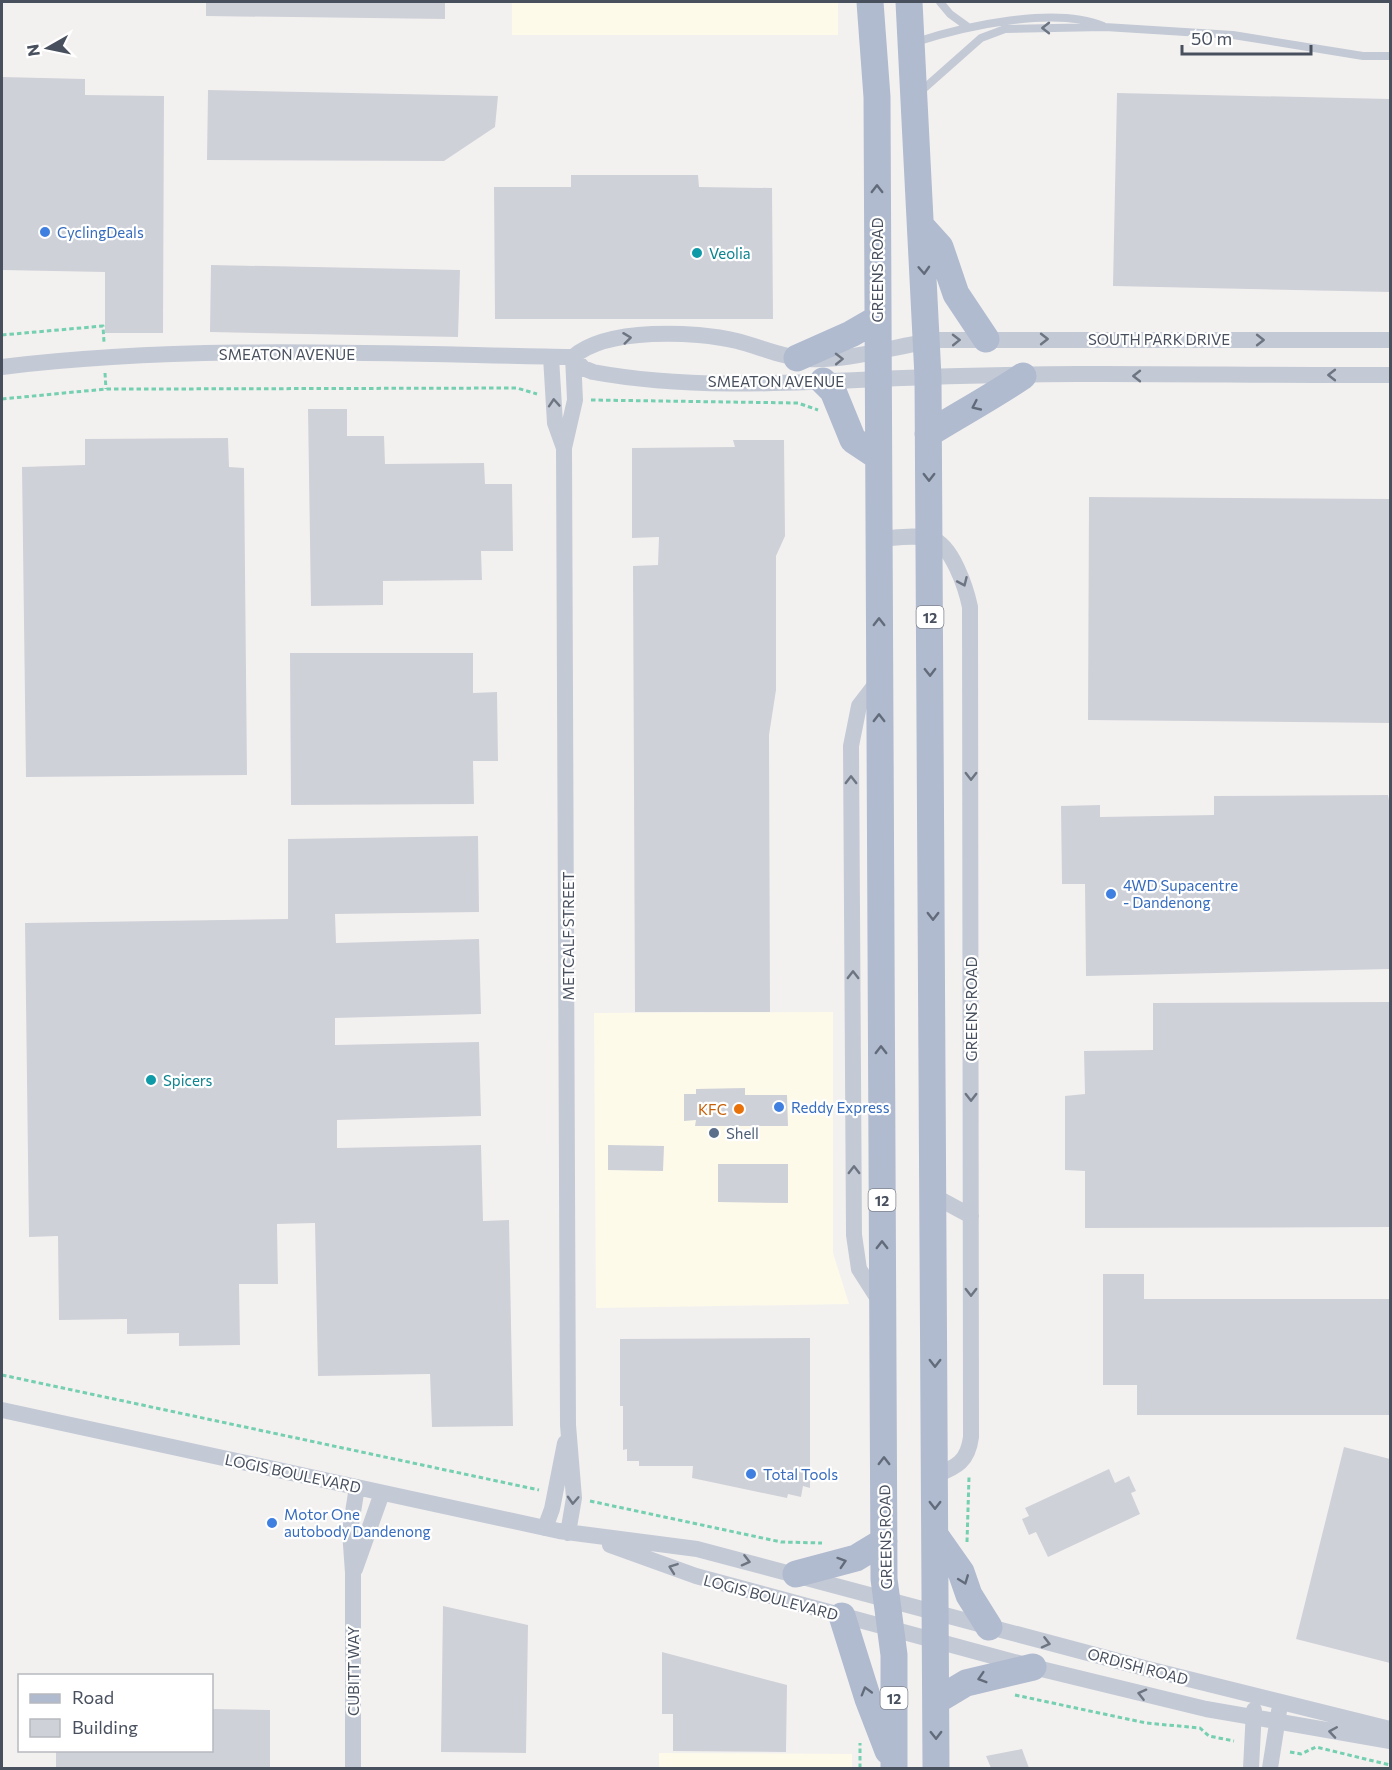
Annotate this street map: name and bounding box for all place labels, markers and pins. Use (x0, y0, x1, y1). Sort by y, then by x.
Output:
place label: CyclingDeals (57, 223, 144, 241)
marker: CyclingDeals (38, 225, 52, 239)
place label: Veolia (709, 244, 751, 262)
marker: Veolia (690, 246, 704, 260)
place label: 4WD Supacentre - Dandenong (1123, 876, 1238, 911)
marker: 4WD Supacentre - Dandenong (1104, 887, 1118, 901)
place label: Spicers (163, 1071, 213, 1089)
marker: Spicers (144, 1073, 158, 1087)
place label: Reddy Express (791, 1098, 890, 1116)
place label: KFC (698, 1100, 727, 1118)
marker: Reddy Express (772, 1100, 786, 1114)
marker: KFC (732, 1102, 746, 1116)
place label: Shell (726, 1124, 759, 1142)
marker: Shell (707, 1126, 721, 1140)
place label: Total Tools (763, 1465, 838, 1483)
marker: Total Tools (744, 1467, 758, 1481)
place label: Motor One autobody Dandenong (284, 1505, 431, 1540)
marker: Motor One autobody Dandenong (265, 1516, 279, 1530)

